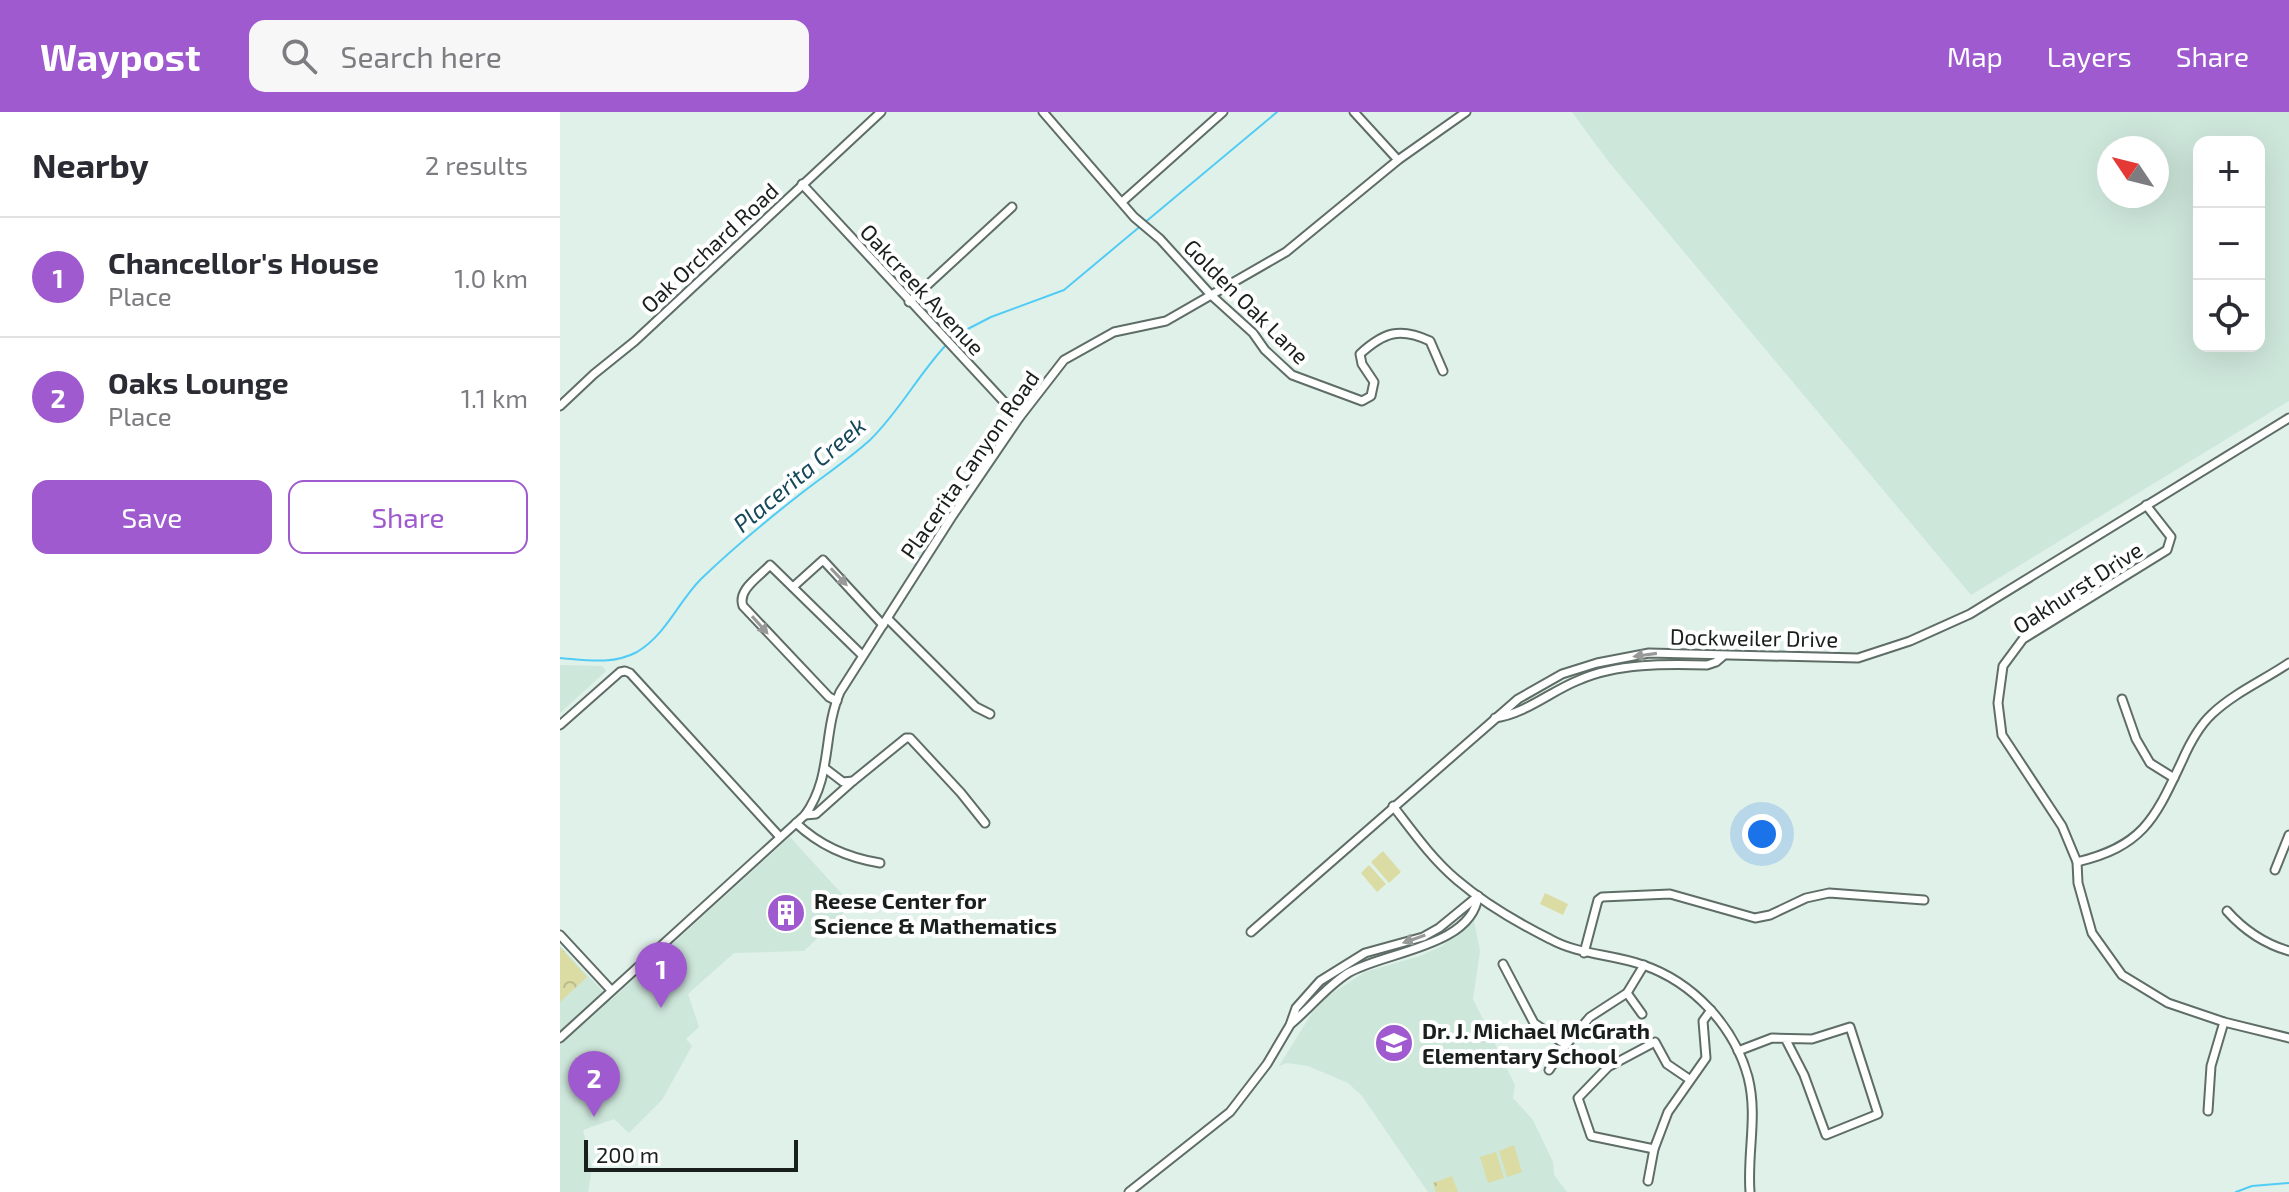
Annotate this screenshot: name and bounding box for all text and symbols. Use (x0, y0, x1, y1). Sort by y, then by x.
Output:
search box (249, 20, 809, 92)
text: Waypost (40, 33, 201, 79)
icon: search (277, 34, 321, 78)
text: Search here (341, 38, 502, 74)
text: Map (1947, 39, 2003, 73)
text: Layers (2047, 39, 2132, 73)
text: Share (2176, 39, 2249, 73)
north arrow (2097, 136, 2169, 208)
map controls (2193, 136, 2265, 352)
button: + (2193, 136, 2265, 208)
text: Nearby (32, 144, 149, 185)
text: 2 results (425, 149, 528, 180)
street label: Oak Orchard Road (635, 177, 783, 317)
button: − (2193, 208, 2265, 280)
street label: Oakcreek Avenue (856, 218, 990, 360)
street label: Golden Oak Lane (1179, 233, 1315, 369)
text: Chancellor's House (108, 244, 379, 280)
text: 1 (52, 262, 64, 293)
text: 1.0 km (454, 262, 528, 293)
text: Place (108, 280, 172, 311)
button: locate (2193, 280, 2265, 352)
text: Oaks Lounge (108, 364, 289, 400)
street label: Placerita Canyon Road (894, 365, 1044, 563)
text: 2 (50, 382, 66, 413)
text: 1.1 km (461, 382, 528, 413)
text: Place (108, 400, 172, 431)
water label: Placerita Creek (727, 410, 871, 538)
button: Save (32, 480, 272, 554)
button: Share (288, 480, 528, 554)
street label: Oakhurst Drive (2008, 536, 2146, 638)
one-way arrow (830, 567, 848, 586)
one-way arrow (751, 615, 769, 635)
street label: Dockweiler Drive (1670, 623, 1838, 651)
one-way arrow (1632, 648, 1657, 661)
your location (1742, 814, 1782, 854)
place label: Reese Center for Science & Mathematics (814, 887, 1057, 938)
building icon: Reese Center for Science & Mathematics (765, 892, 807, 934)
one-way arrow (1402, 934, 1426, 946)
pin: 1 (635, 942, 687, 1008)
place label: Dr. J. Michael McGrath Elementary School (1422, 1017, 1650, 1069)
school or university icon: Dr. J. Michael McGrath Elementary School (1373, 1022, 1415, 1064)
pin: 2 (568, 1051, 620, 1117)
scale bar (584, 1136, 798, 1172)
text: 200 m (596, 1141, 659, 1167)

